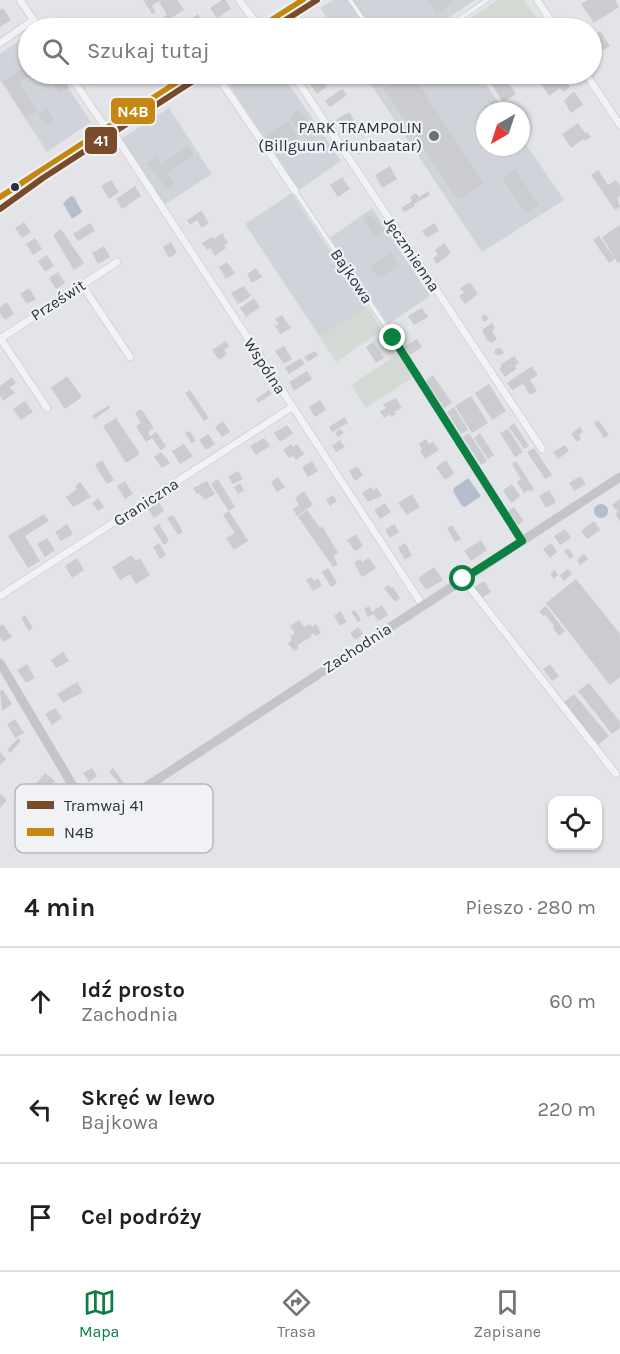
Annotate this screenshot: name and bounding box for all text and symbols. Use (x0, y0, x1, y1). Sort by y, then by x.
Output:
search box (18, 18, 602, 84)
icon: search (39, 35, 72, 68)
text: Szukaj tutaj (87, 38, 210, 64)
line badge: N4B (110, 97, 156, 125)
text: N4B (117, 102, 149, 121)
north arrow (476, 102, 530, 156)
place label: PARK TRAMPOLIN (Billguun Ariunbaatar) (258, 118, 422, 155)
line badge: 41 (84, 126, 118, 155)
marker: PARK TRAMPOLIN (Billguun Ariunbaatar) (427, 129, 441, 143)
text: 41 (93, 131, 109, 150)
unlabelled marker (9, 181, 21, 193)
street label: Jęczmienna (380, 213, 444, 295)
street label: Bajkowa (327, 245, 377, 307)
street label: Prześwit (27, 275, 89, 325)
route end (379, 324, 405, 350)
street label: Wspólna (240, 334, 290, 398)
street label: Graniczna (110, 474, 182, 530)
route start (449, 565, 475, 591)
street label: Zachodnia (319, 619, 395, 677)
legend (15, 784, 213, 853)
text: Tramwaj 41 (64, 796, 144, 815)
map controls (548, 796, 602, 850)
button: locate (548, 796, 602, 850)
text: N4B (64, 823, 94, 842)
text: 4 min (24, 892, 95, 923)
text: Pieszo · 280 m (465, 896, 596, 919)
text: Idź prosto (81, 977, 185, 1003)
icon: ahead (24, 985, 57, 1018)
text: 60 m (549, 990, 596, 1013)
text: Zachodnia (81, 1003, 178, 1026)
text: Skręć w lewo (81, 1085, 215, 1111)
icon: left (24, 1093, 57, 1126)
text: 220 m (537, 1098, 596, 1121)
text: Bajkowa (81, 1111, 158, 1134)
icon: arrive (24, 1201, 57, 1234)
text: Cel podróży (81, 1204, 201, 1230)
tab: Mapa (79, 1286, 119, 1341)
tab: Trasa (277, 1286, 316, 1341)
tab: Zapisane (474, 1286, 541, 1341)

